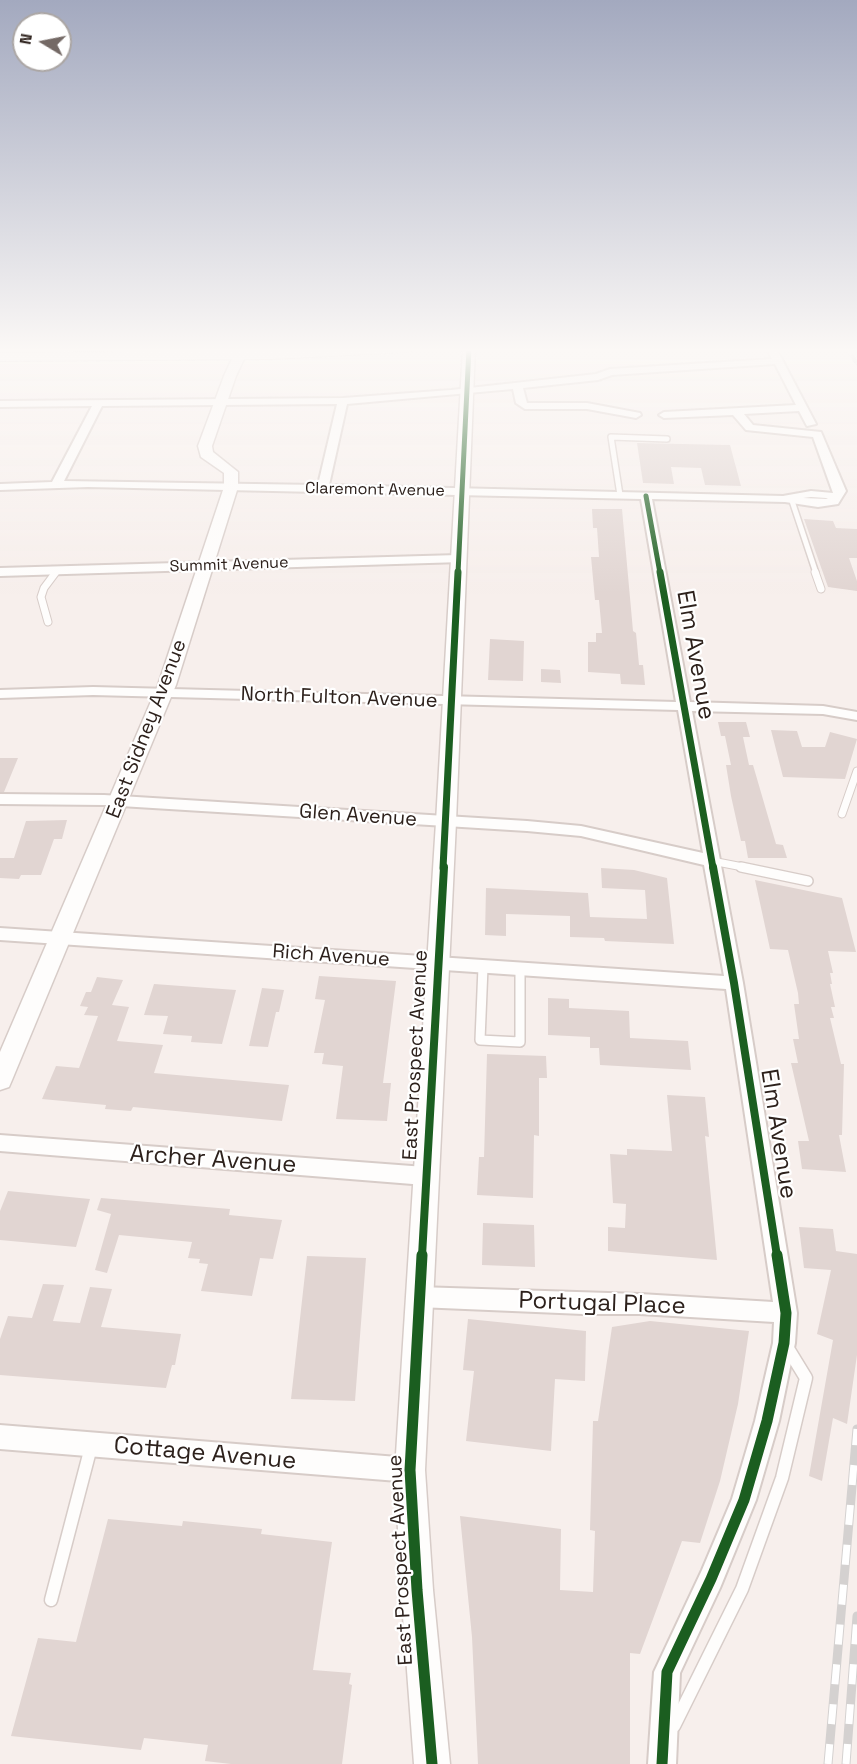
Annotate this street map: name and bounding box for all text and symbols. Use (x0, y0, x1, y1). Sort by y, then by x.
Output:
north arrow (12, 12, 72, 72)
text: N (14, 32, 37, 46)
street label: Claremont Avenue (305, 479, 445, 501)
street label: Summit Avenue (169, 553, 289, 577)
street label: Elm Avenue (669, 588, 721, 722)
street label: East Sidney Avenue (102, 636, 192, 822)
street label: North Fulton Avenue (240, 683, 438, 713)
street label: Glen Avenue (298, 800, 418, 832)
street label: Rich Avenue (272, 940, 390, 972)
street label: East Prospect Avenue (399, 949, 433, 1161)
street label: Elm Avenue (754, 1067, 802, 1201)
street label: Archer Avenue (129, 1140, 297, 1180)
street label: Portugal Place (518, 1287, 686, 1321)
street label: Cottage Avenue (113, 1432, 297, 1476)
street label: East Prospect Avenue (384, 1454, 418, 1666)

